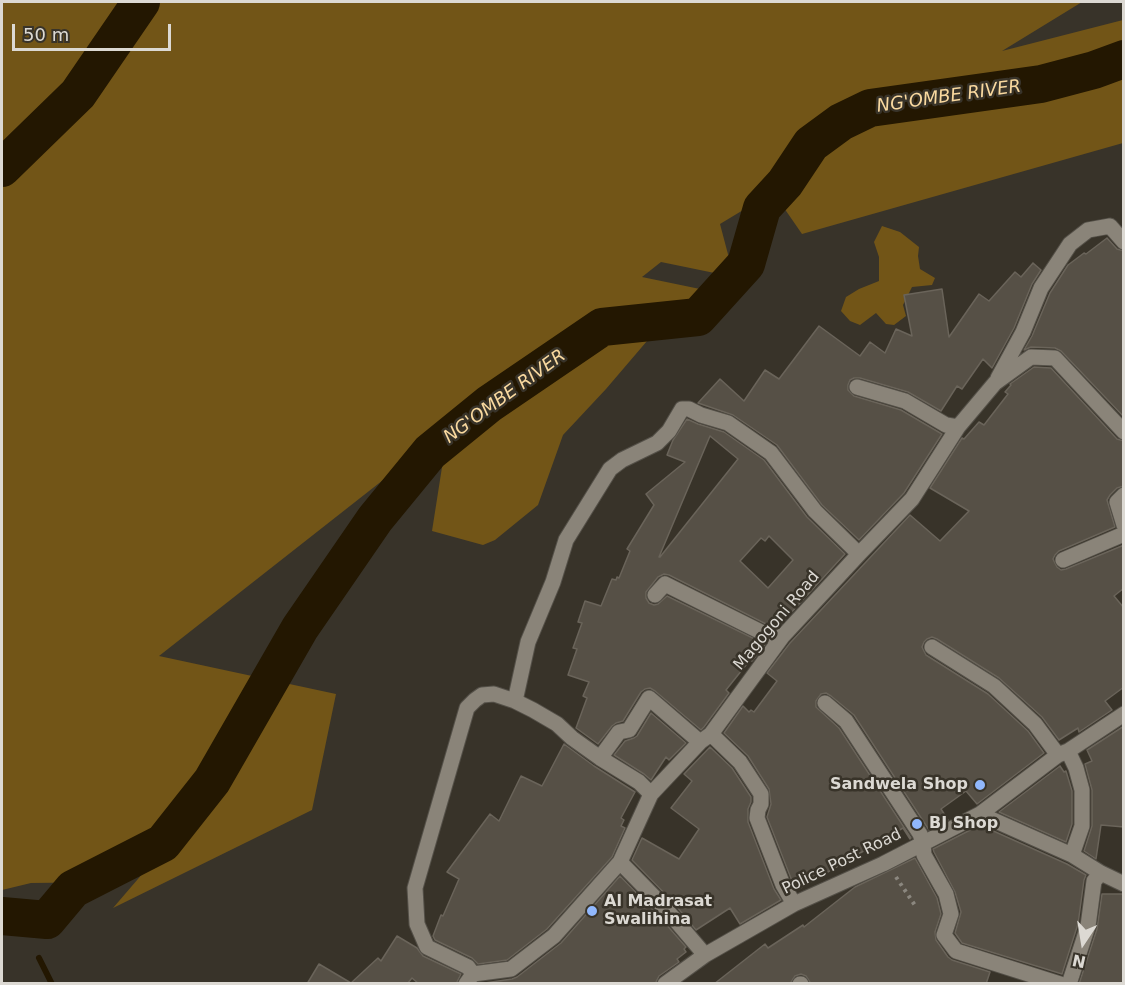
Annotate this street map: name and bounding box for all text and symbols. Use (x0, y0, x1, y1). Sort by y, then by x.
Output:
scale bar (15, 12, 174, 50)
text: 50 m (23, 24, 69, 45)
water label: NG'OMBE RIVER (875, 76, 1023, 118)
water label: NG'OMBE RIVER (440, 345, 570, 449)
street label: Magogoni Road (730, 568, 824, 674)
place label: Sandwela Shop (830, 775, 968, 795)
marker: Sandwela Shop (973, 778, 987, 792)
place label: BJ Shop (929, 814, 998, 834)
marker: BJ Shop (910, 817, 924, 831)
street label: Police Post Road (779, 825, 905, 899)
place label: Al Madrasat Swalihina (604, 892, 712, 930)
marker: Al Madrasat Swalihina (585, 904, 599, 918)
north arrow (1053, 913, 1113, 973)
text: N (1071, 950, 1088, 972)

